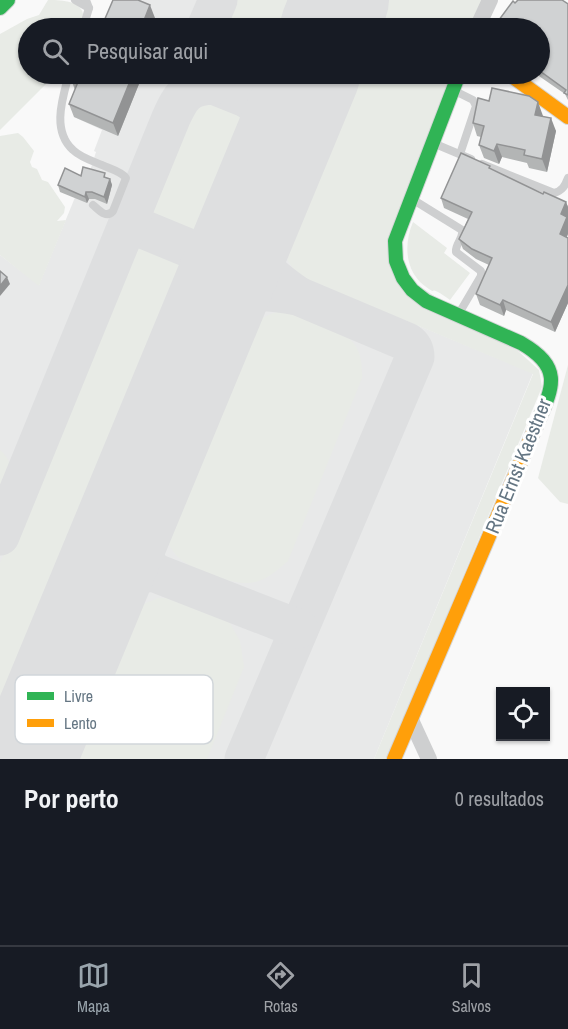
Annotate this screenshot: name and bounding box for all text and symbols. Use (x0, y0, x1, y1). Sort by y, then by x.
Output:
search box (18, 18, 550, 84)
icon: search (39, 35, 72, 68)
text: Pesquisar aqui (87, 36, 208, 66)
street label: Rua Ernst Kaestner (478, 394, 557, 537)
legend (15, 675, 213, 744)
text: Livre (64, 685, 93, 707)
map controls (496, 687, 550, 741)
button: locate (496, 687, 550, 741)
text: Lento (64, 712, 97, 734)
text: Por perto (24, 781, 119, 816)
text: 0 resultados (455, 785, 544, 812)
tab: Mapa (77, 959, 110, 1017)
tab: Rotas (264, 959, 298, 1017)
tab: Salvos (452, 959, 491, 1017)

